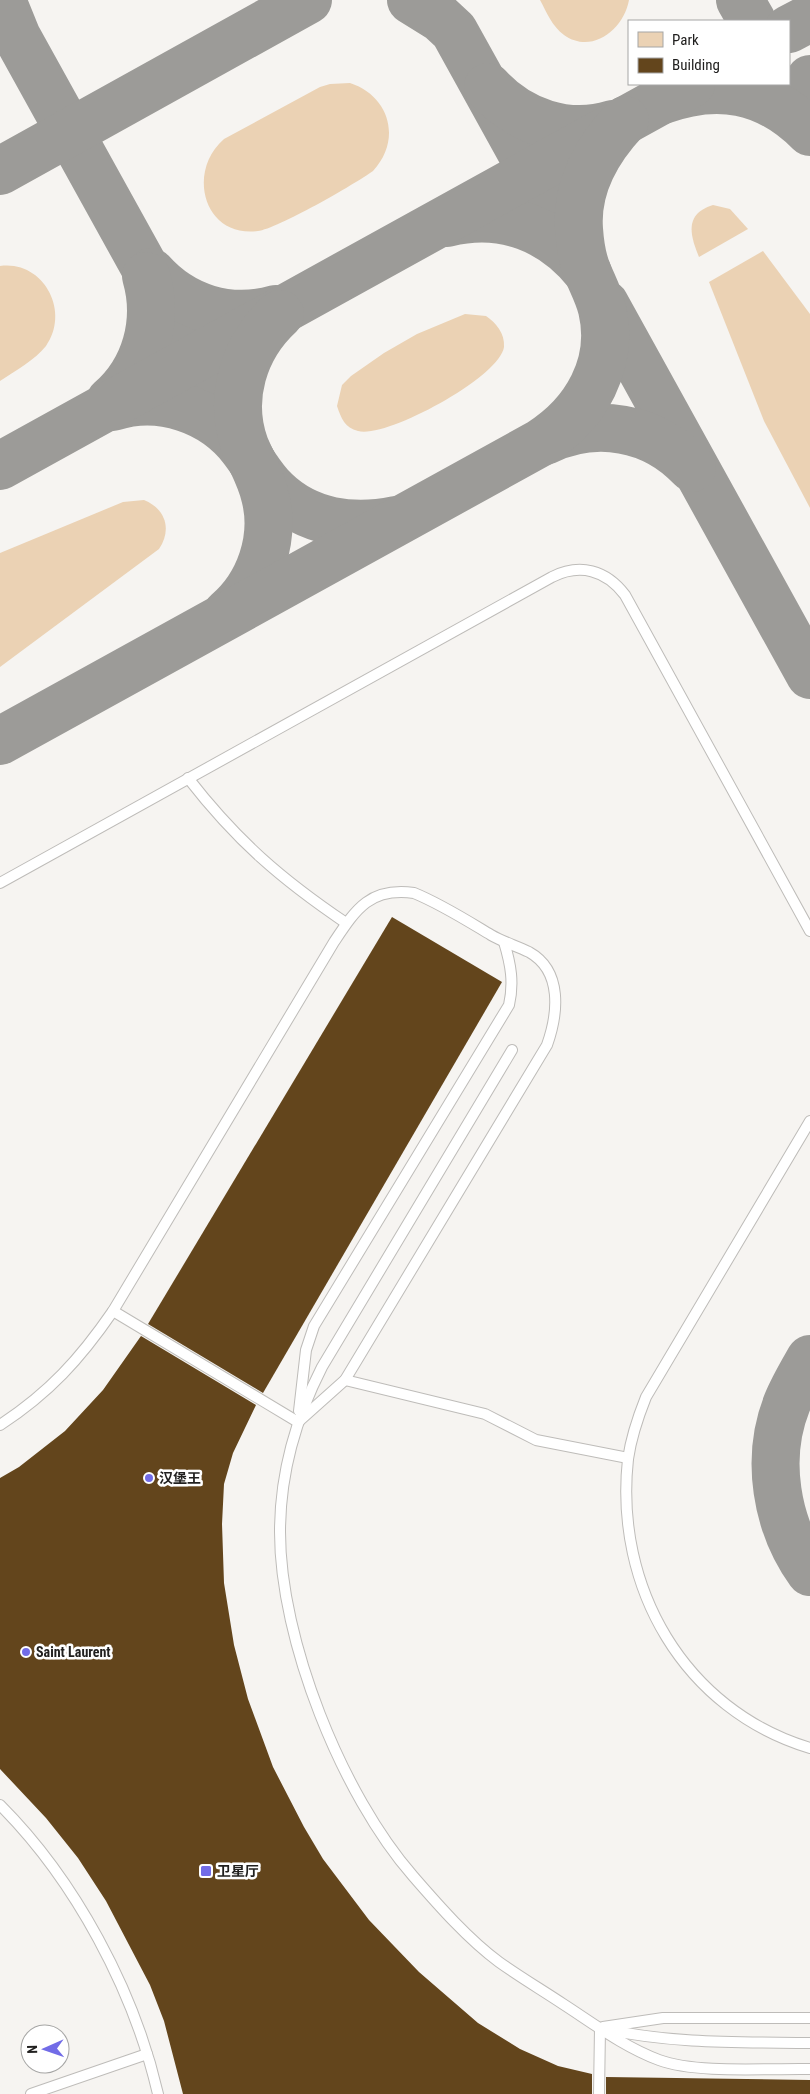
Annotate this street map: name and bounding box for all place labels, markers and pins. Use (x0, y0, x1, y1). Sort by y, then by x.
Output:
place label: 汉堡王 (159, 1470, 201, 1486)
marker: 汉堡王 (143, 1472, 155, 1484)
place label: Saint Laurent (36, 1644, 111, 1660)
marker: Saint Laurent (20, 1646, 32, 1658)
place label: 卫星厅 (217, 1863, 259, 1879)
marker: 卫星厅 (199, 1864, 213, 1878)

